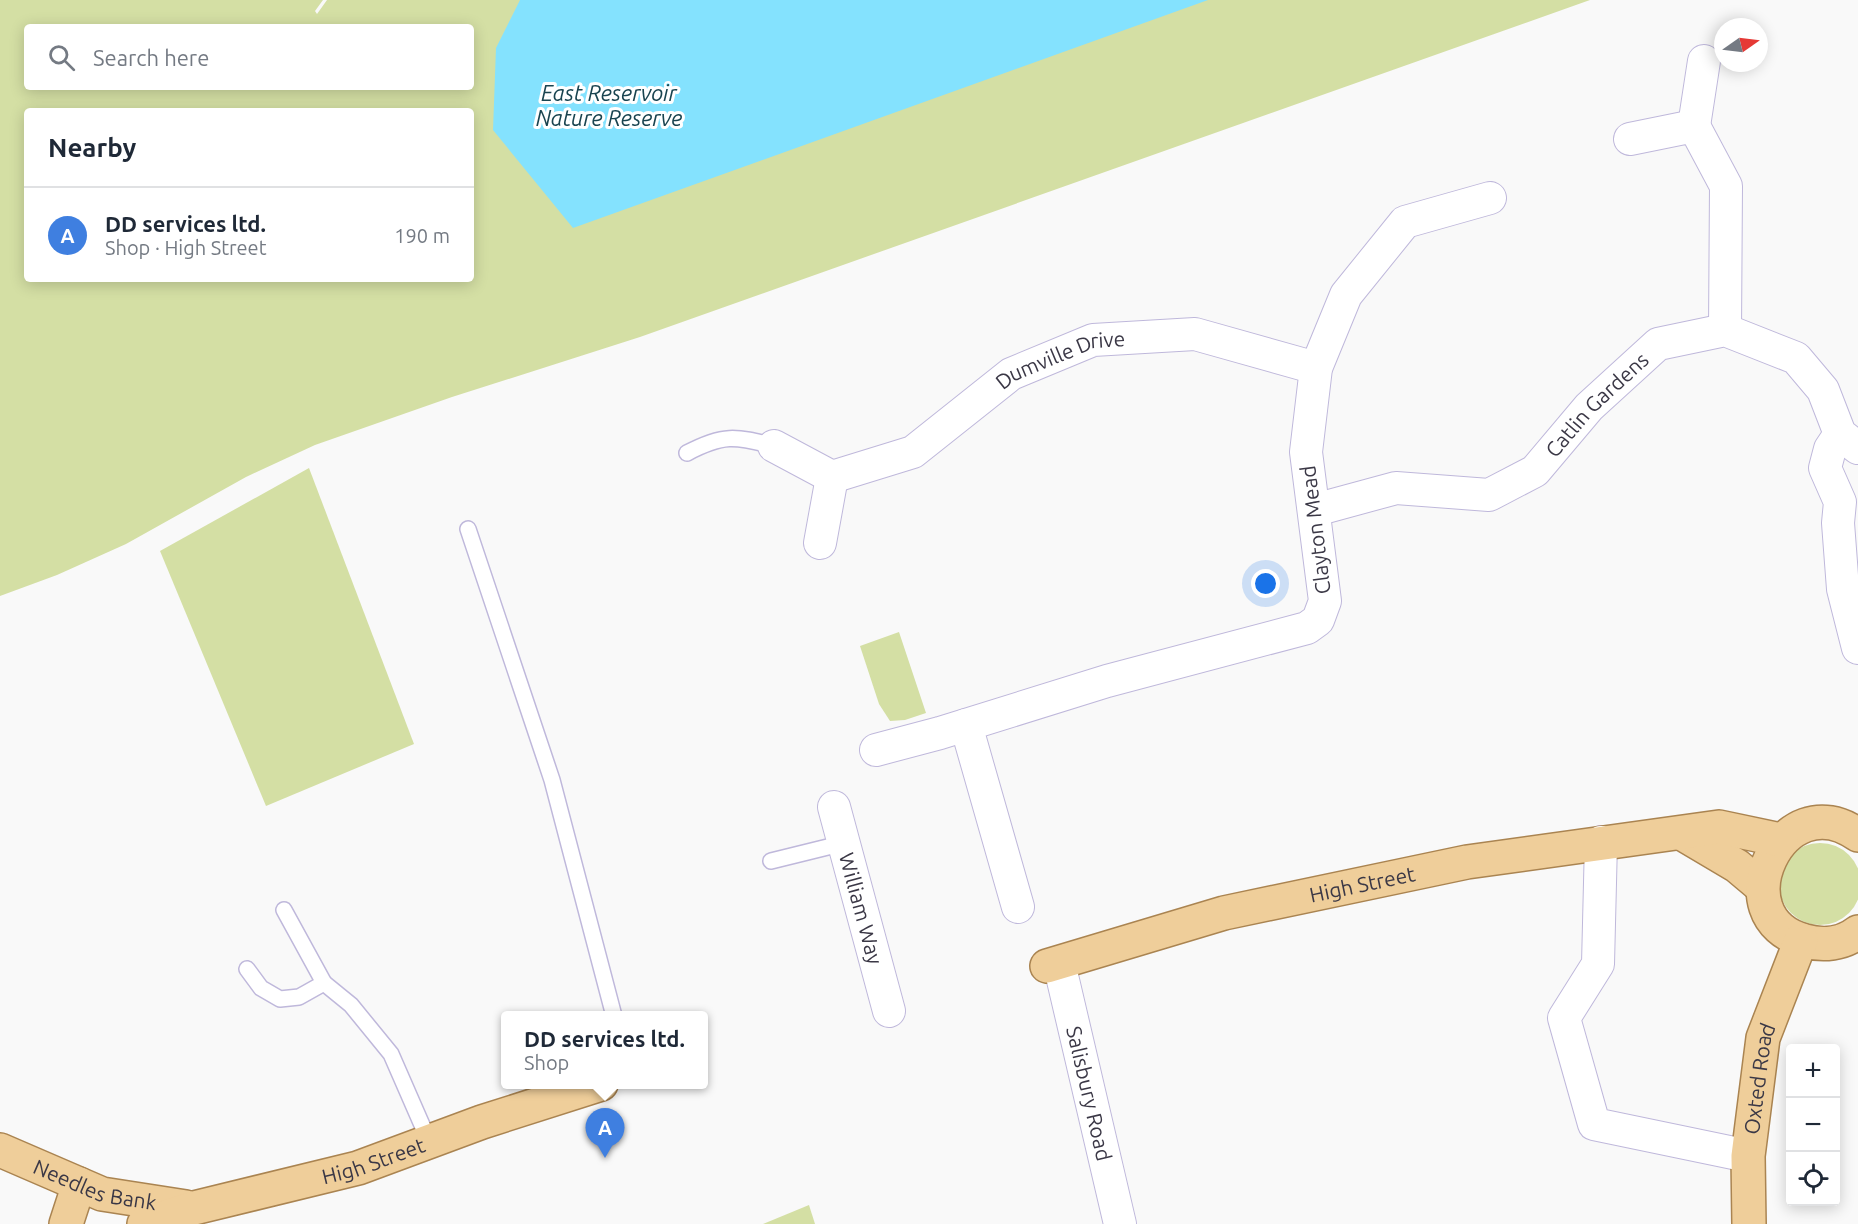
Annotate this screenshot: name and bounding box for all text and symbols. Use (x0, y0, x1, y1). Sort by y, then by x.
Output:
north arrow (1714, 18, 1768, 72)
search box (24, 24, 474, 90)
icon: search (45, 41, 78, 74)
text: Search here (93, 45, 209, 70)
water label: East Reservoir Nature Reserve (536, 80, 682, 130)
text: Nearby (48, 133, 136, 162)
text: DD services ltd. (105, 211, 266, 236)
text: A (60, 224, 75, 247)
text: 190 m (394, 224, 450, 247)
text: Shop · High Street (105, 236, 267, 259)
street label: Dumville Drive (991, 326, 1126, 394)
street label: Catlin Gardens (1540, 347, 1653, 462)
street label: Clayton Mead (1295, 464, 1335, 596)
your location (1251, 569, 1280, 598)
street label: William Way (835, 850, 888, 967)
street label: High Street (1307, 861, 1417, 907)
popup (501, 1011, 708, 1089)
street label: Oxted Road (1739, 1020, 1780, 1136)
street label: Salisbury Road (1062, 1024, 1117, 1163)
text: DD services ltd. (524, 1026, 685, 1051)
map controls (1786, 1044, 1840, 1206)
button: + (1786, 1044, 1840, 1098)
text: Shop (524, 1051, 569, 1074)
button: − (1786, 1098, 1840, 1152)
pin: A (586, 1108, 624, 1158)
street label: High Street (319, 1132, 428, 1188)
button: locate (1786, 1152, 1840, 1206)
street label: Needles Bank (30, 1154, 159, 1214)

